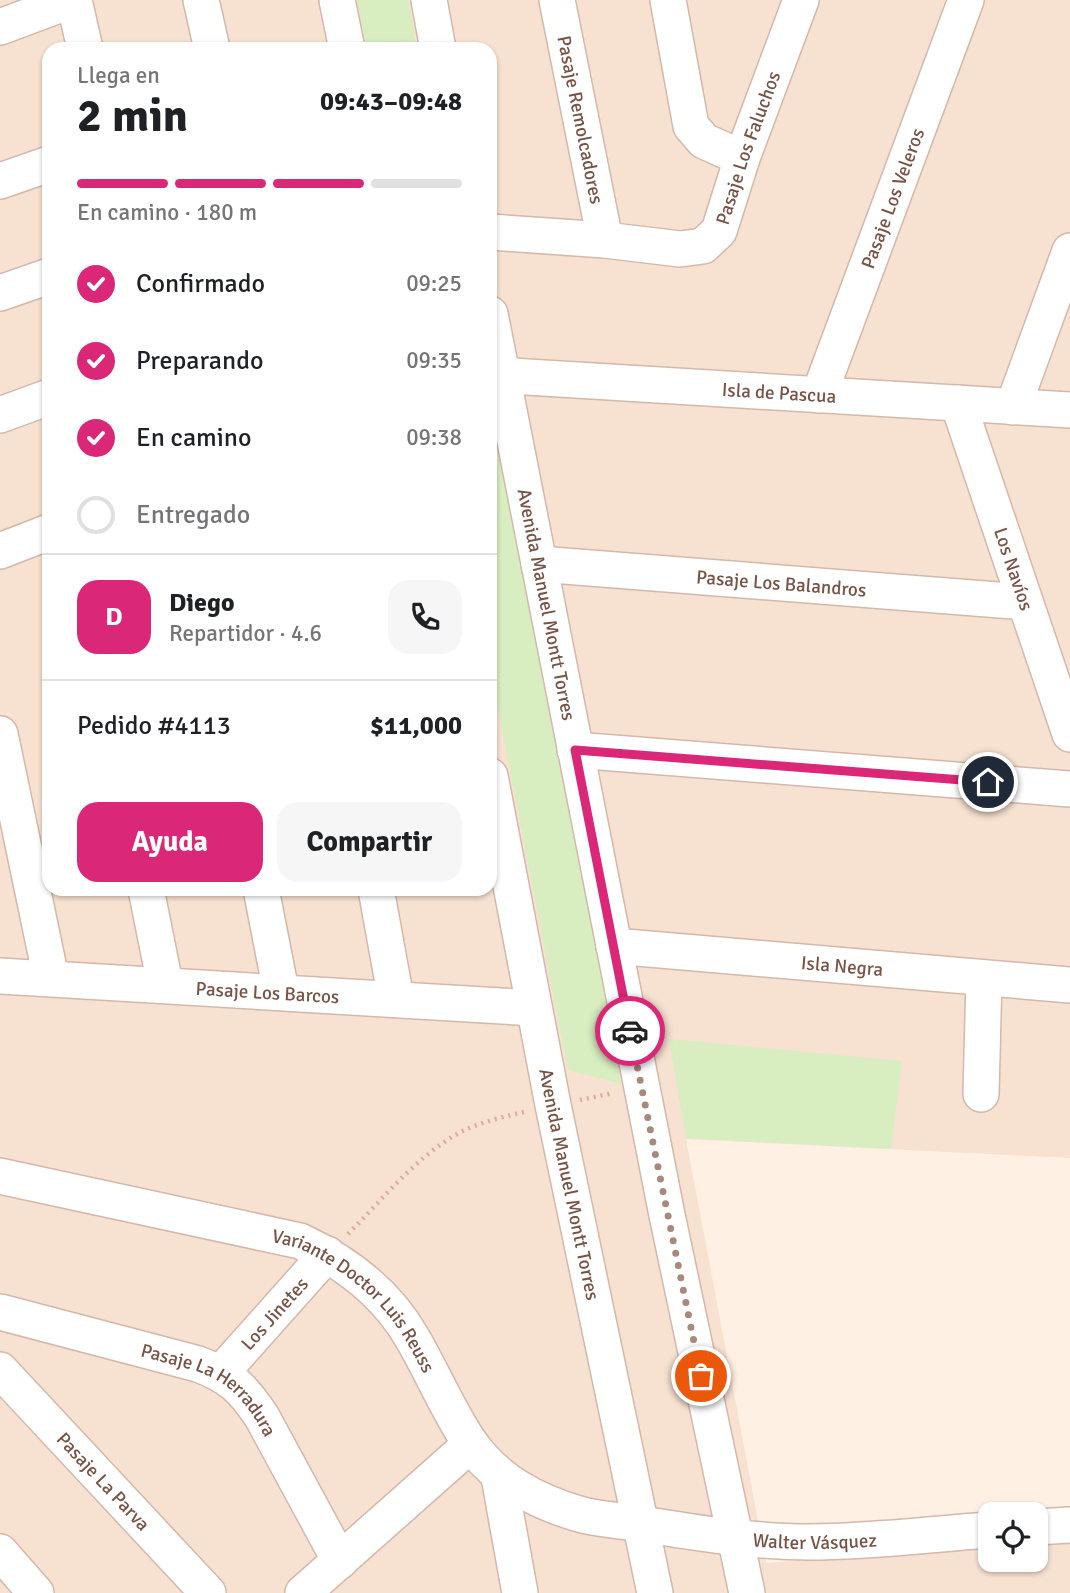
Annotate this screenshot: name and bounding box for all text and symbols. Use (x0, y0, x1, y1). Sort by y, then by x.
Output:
street label: Pasaje Remolcadores (551, 34, 608, 206)
text: Llega en (77, 61, 160, 90)
street label: Pasaje Los Faluchos (711, 68, 786, 228)
text: 09:43–09:48 (320, 86, 462, 118)
text: 2 min (77, 88, 188, 144)
street label: Pasaje Los Veleros (856, 125, 930, 272)
text: En camino · 180 m (77, 198, 257, 227)
icon: check (77, 265, 115, 303)
text: Confirmado (136, 268, 265, 300)
text: 09:25 (406, 269, 462, 298)
icon: check (77, 342, 115, 380)
text: Preparando (136, 345, 263, 377)
text: 09:35 (406, 346, 462, 375)
street label: Isla de Pascua (721, 378, 837, 409)
icon: check (77, 419, 115, 457)
text: En camino (136, 422, 252, 454)
text: 09:38 (406, 423, 462, 452)
street label: Avenida Manuel Montt Torres (512, 487, 581, 723)
text: Entregado (136, 499, 250, 531)
street label: Los Navíos (988, 524, 1038, 614)
street label: Pasaje Los Balandros (695, 565, 867, 603)
button: phone (388, 580, 462, 654)
text: Diego (169, 587, 235, 619)
text: D (105, 601, 123, 633)
text: Repartidor · 4.6 (169, 619, 322, 648)
text: Pedido #4113 (77, 710, 231, 742)
text: $11,000 (370, 710, 462, 742)
pin (958, 752, 1018, 812)
icon: home (969, 763, 1007, 801)
button: Ayuda (77, 802, 263, 882)
button: Compartir (277, 802, 462, 882)
street label: Isla Negra (800, 951, 884, 982)
street label: Pasaje Los Barcos (195, 977, 340, 1009)
courier (595, 996, 665, 1066)
icon: car (611, 1012, 649, 1050)
street label: Avenida Manuel Montt Torres (533, 1067, 604, 1302)
street label: Variante Doctor Luis Reuss (270, 1224, 440, 1377)
street label: Los Jinetes (236, 1272, 314, 1355)
street label: Pasaje La Herradura (138, 1339, 281, 1441)
pin (671, 1346, 731, 1406)
icon: bag (682, 1357, 720, 1395)
street label: Pasaje La Parva (51, 1427, 155, 1536)
map controls (978, 1502, 1048, 1572)
button: locate (978, 1502, 1048, 1572)
street label: Walter Vásquez (752, 1528, 878, 1555)

